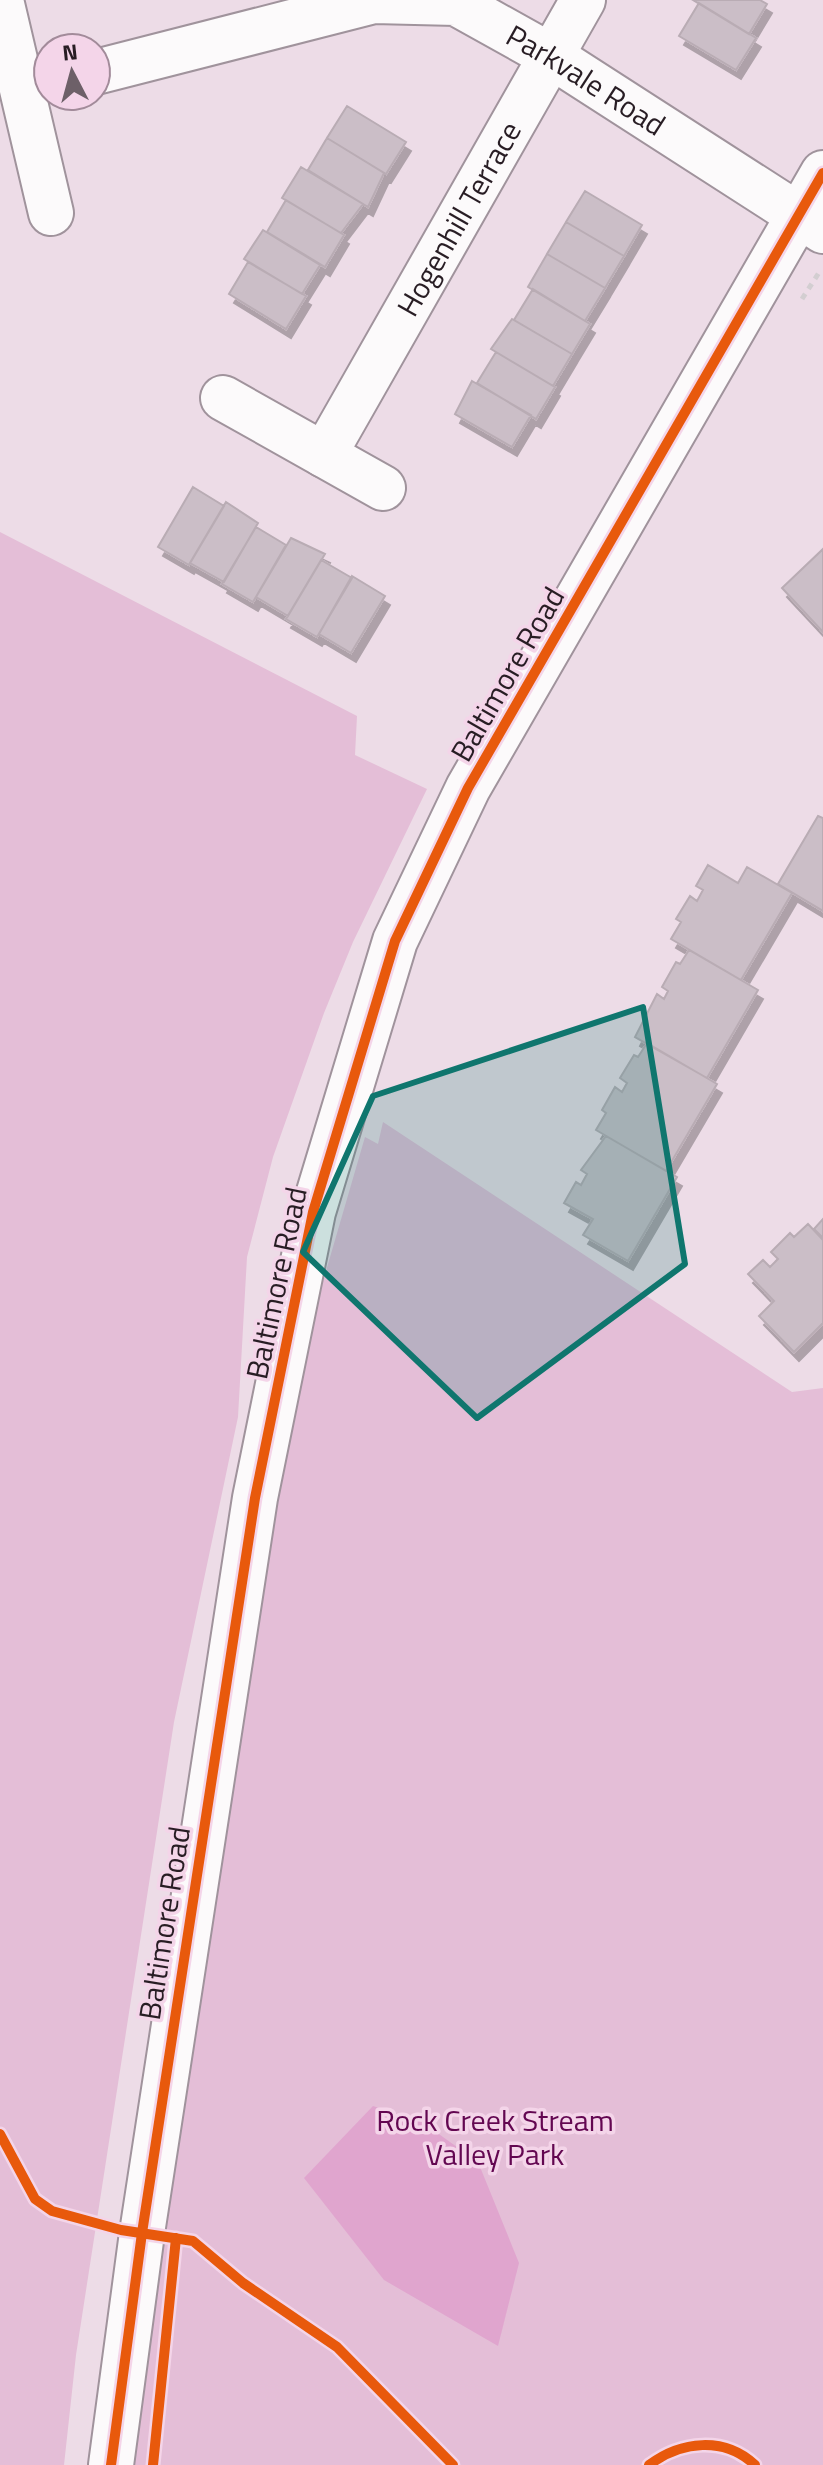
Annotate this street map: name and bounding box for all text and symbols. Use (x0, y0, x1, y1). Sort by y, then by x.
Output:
street label: Parkvale Road (498, 13, 675, 147)
north arrow (32, 32, 112, 112)
text: N (61, 34, 79, 70)
street label: Hogenhill Terrace (385, 113, 532, 325)
street label: Baltimore Road (438, 578, 576, 770)
street label: Baltimore Road (233, 1183, 319, 1383)
street label: Baltimore Road (126, 1823, 202, 2023)
park label: Rock Creek Stream Valley Park (376, 2097, 614, 2177)

